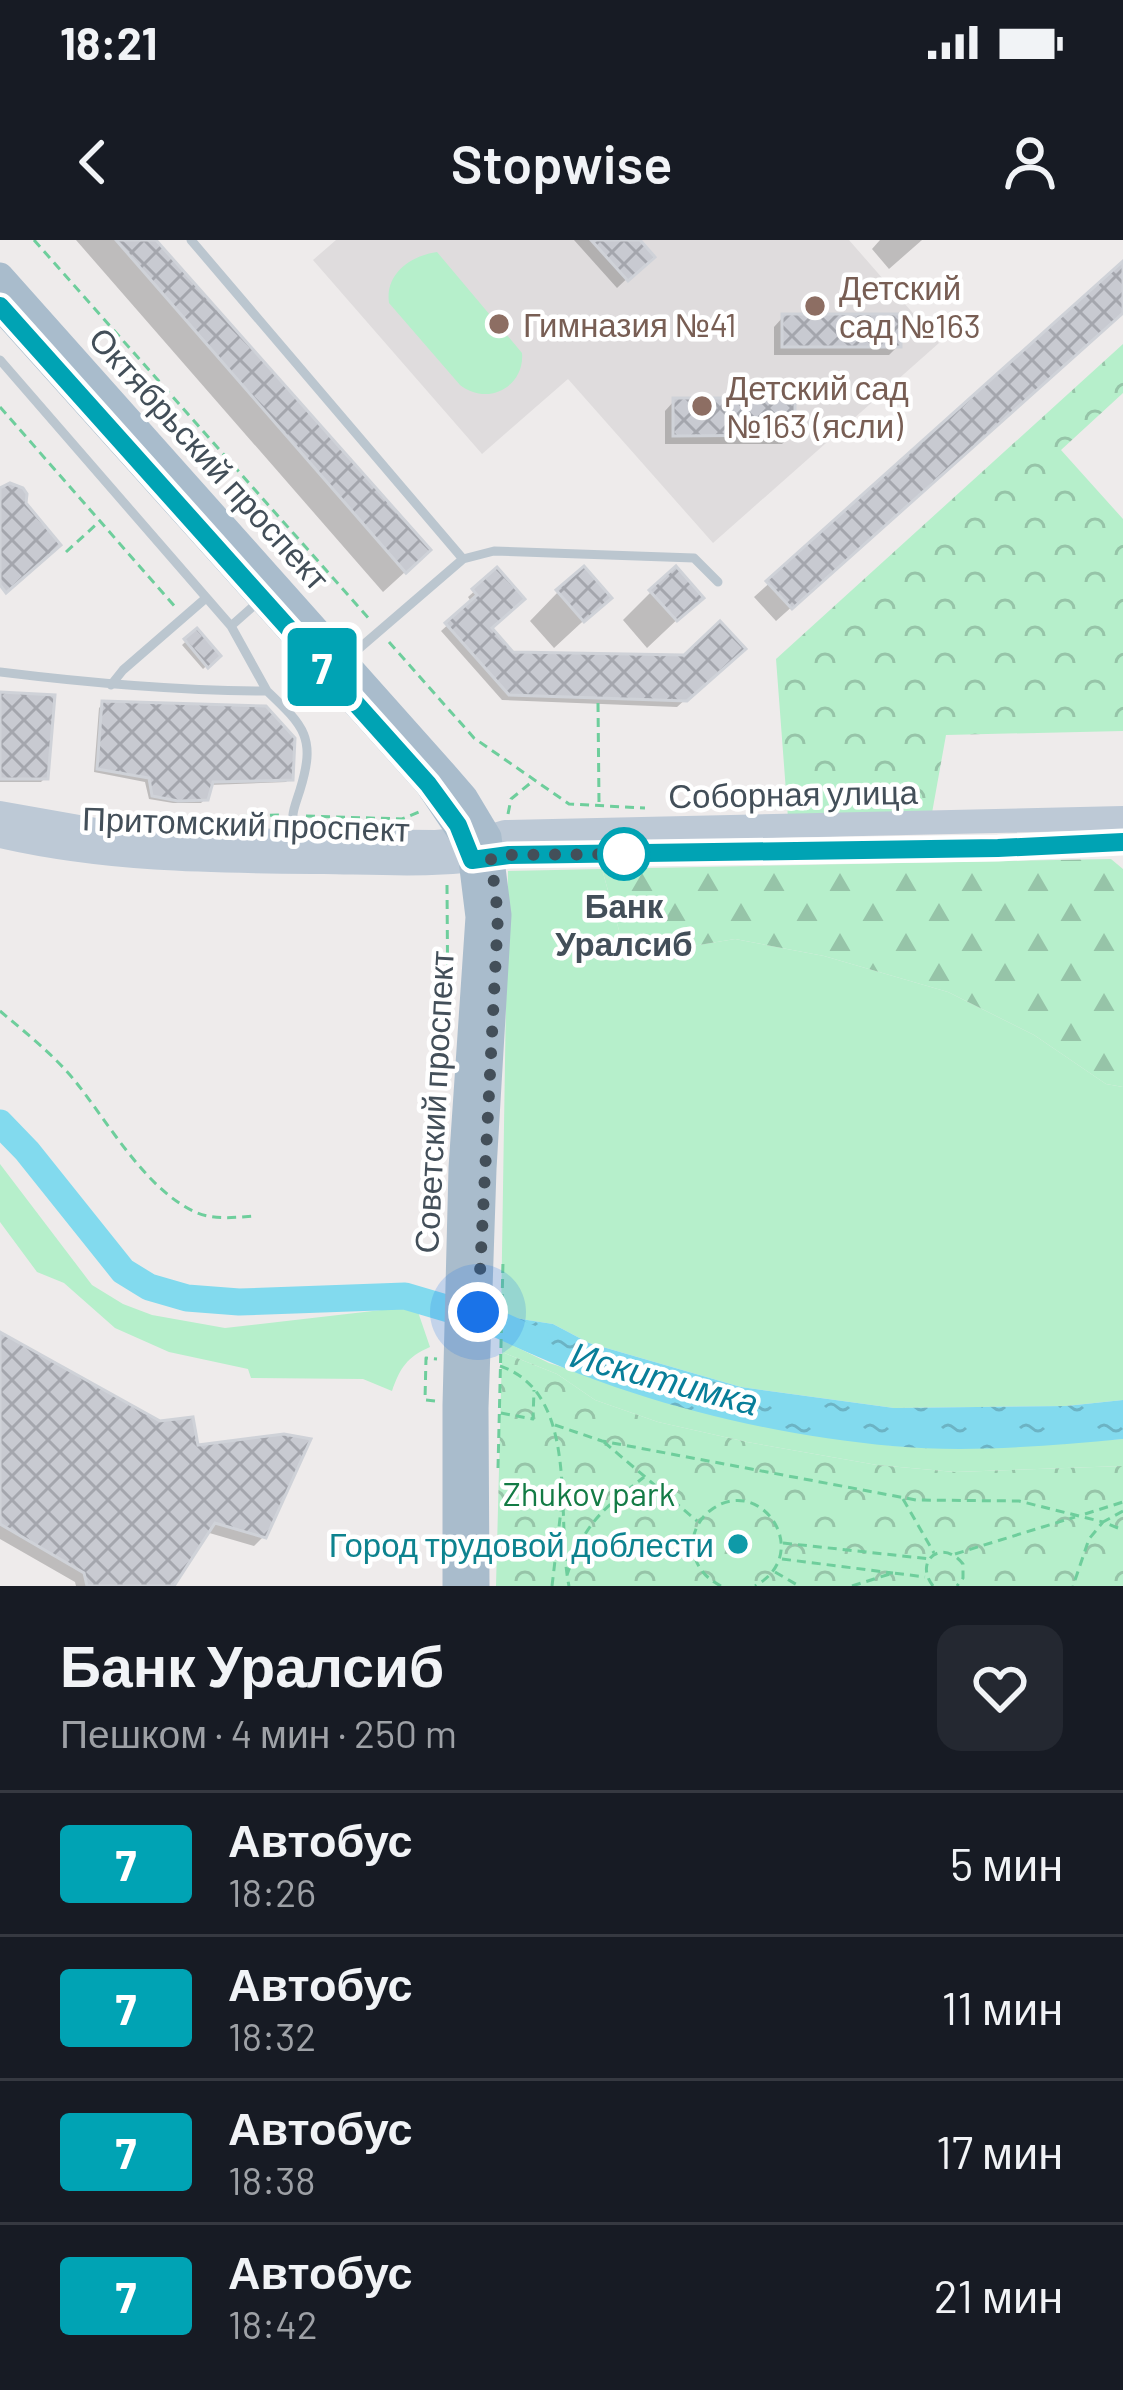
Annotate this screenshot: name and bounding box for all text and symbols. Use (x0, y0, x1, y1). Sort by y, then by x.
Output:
text: 18:21 (60, 15, 158, 69)
icon: back (60, 129, 126, 195)
icon: person (997, 129, 1063, 195)
text: Stopwise (451, 130, 672, 195)
place label: Детский сад №163 (839, 267, 981, 345)
marker: Детский сад №163 (802, 293, 828, 319)
place label: Гимназия №41 (523, 304, 736, 344)
marker: Гимназия №41 (486, 311, 512, 337)
street label: Октябрьский проспект (82, 318, 338, 598)
place label: Детский сад №163 (ясли) (726, 367, 909, 445)
marker: Детский сад №163 (ясли) (689, 393, 715, 419)
line badge: 7 (283, 628, 361, 706)
text: 7 (312, 642, 332, 692)
street label: Соборная улица (668, 771, 919, 815)
street label: Притомский проспект (81, 797, 411, 849)
marker: Банк Уралсиб (599, 829, 649, 879)
place label: Банк Уралсиб (555, 885, 693, 963)
street label: Советский проспект (405, 950, 461, 1254)
your location (448, 1282, 508, 1342)
water label: Искитимка (566, 1331, 764, 1423)
park label: Zhukov park (503, 1473, 675, 1513)
place label: Город трудовой доблести (329, 1524, 714, 1564)
marker: Город трудовой доблести (725, 1531, 751, 1557)
button: heart (937, 1625, 1063, 1751)
text: Банк Уралсиб (60, 1630, 444, 1698)
text: Пешком · 4 мин · 250 m (60, 1709, 457, 1756)
text: Автобус (228, 1812, 413, 1866)
text: 5 мин (950, 1836, 1063, 1890)
text: 7 (116, 1839, 136, 1889)
text: 18:26 (228, 1868, 316, 1915)
text: Автобус (228, 1956, 413, 2010)
text: 11 мин (941, 1980, 1063, 2034)
text: 7 (116, 1983, 136, 2033)
text: 18:32 (228, 2012, 316, 2059)
text: Автобус (228, 2100, 413, 2154)
text: 17 мин (936, 2124, 1063, 2178)
text: 7 (116, 2127, 136, 2177)
text: 18:38 (228, 2156, 316, 2203)
text: Автобус (228, 2244, 413, 2298)
text: 21 мин (934, 2268, 1063, 2322)
text: 7 (116, 2271, 136, 2321)
text: 18:42 (228, 2300, 318, 2347)

